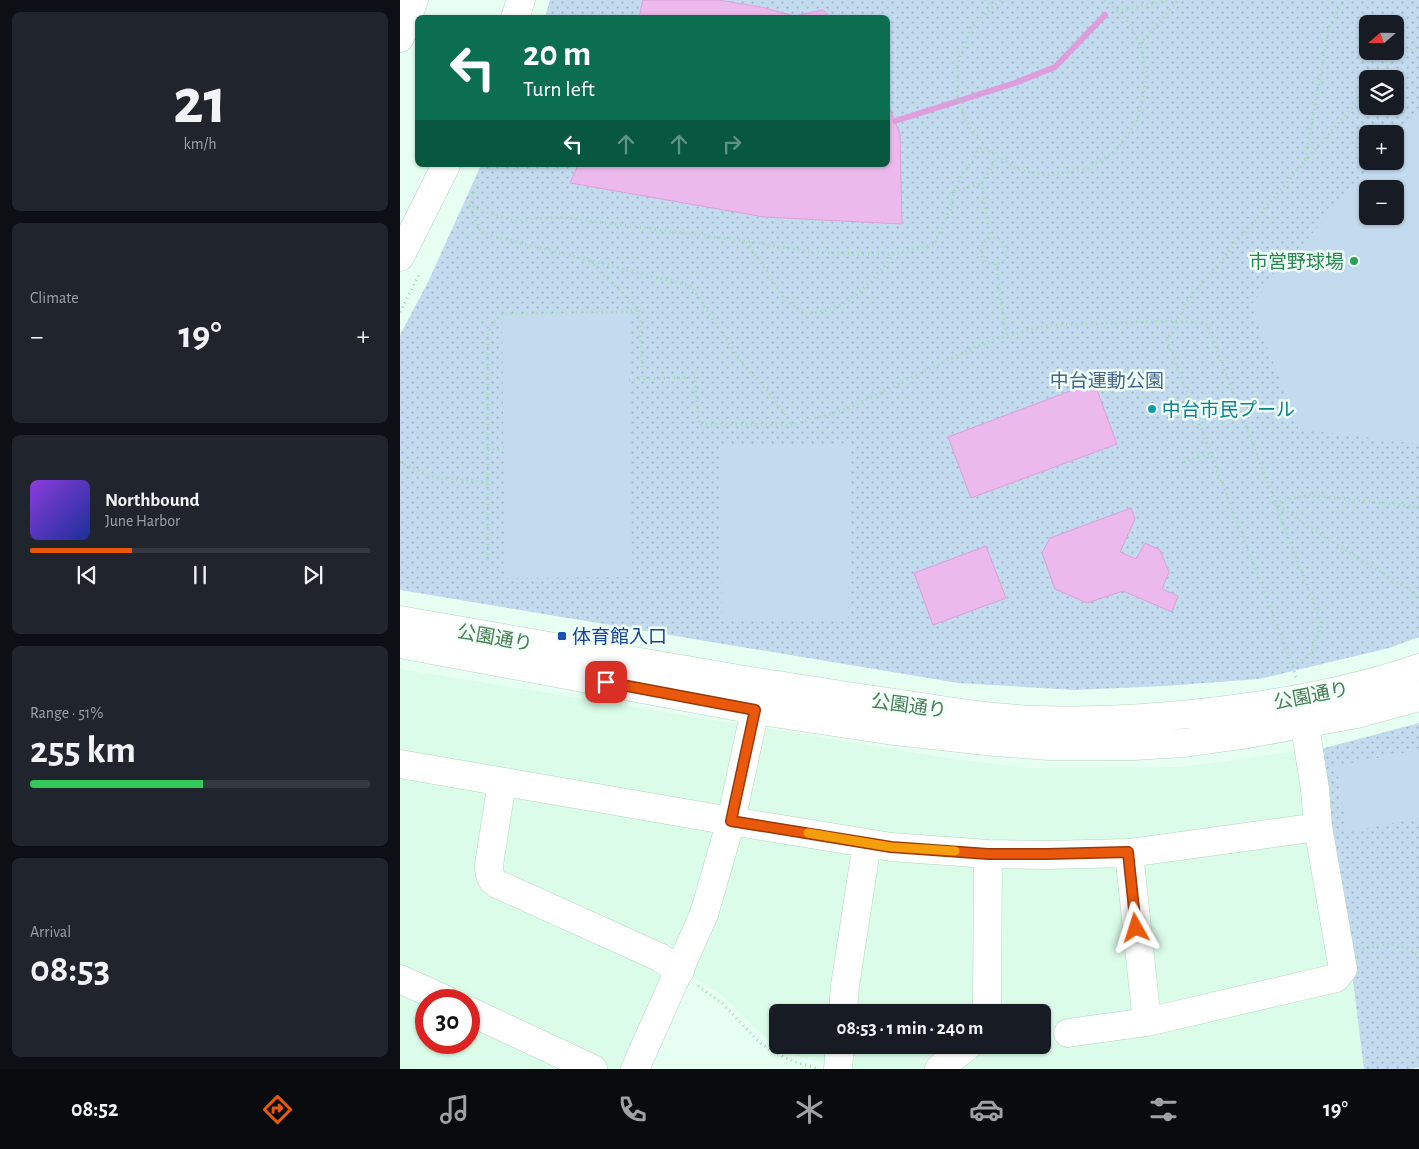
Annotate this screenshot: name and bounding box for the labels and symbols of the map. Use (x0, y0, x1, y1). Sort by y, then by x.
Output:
north arrow (1359, 15, 1404, 60)
place label: 市営野球場 (1249, 251, 1344, 272)
marker: 市営野球場 (1348, 255, 1360, 267)
park label: 中台運動公園 (1050, 370, 1164, 391)
place label: 中台市民プール (1162, 399, 1295, 420)
marker: 中台市民プール (1146, 403, 1158, 415)
street label: 公園通り (456, 622, 534, 654)
place label: 体育館入口 (572, 627, 667, 647)
marker: 体育館入口 (556, 630, 568, 642)
pin (585, 661, 627, 703)
street label: 公園通り (1272, 679, 1350, 713)
street label: 公園通り (870, 691, 948, 721)
position arrow (1109, 901, 1161, 953)
speed limit sign: 30 (415, 989, 480, 1054)

